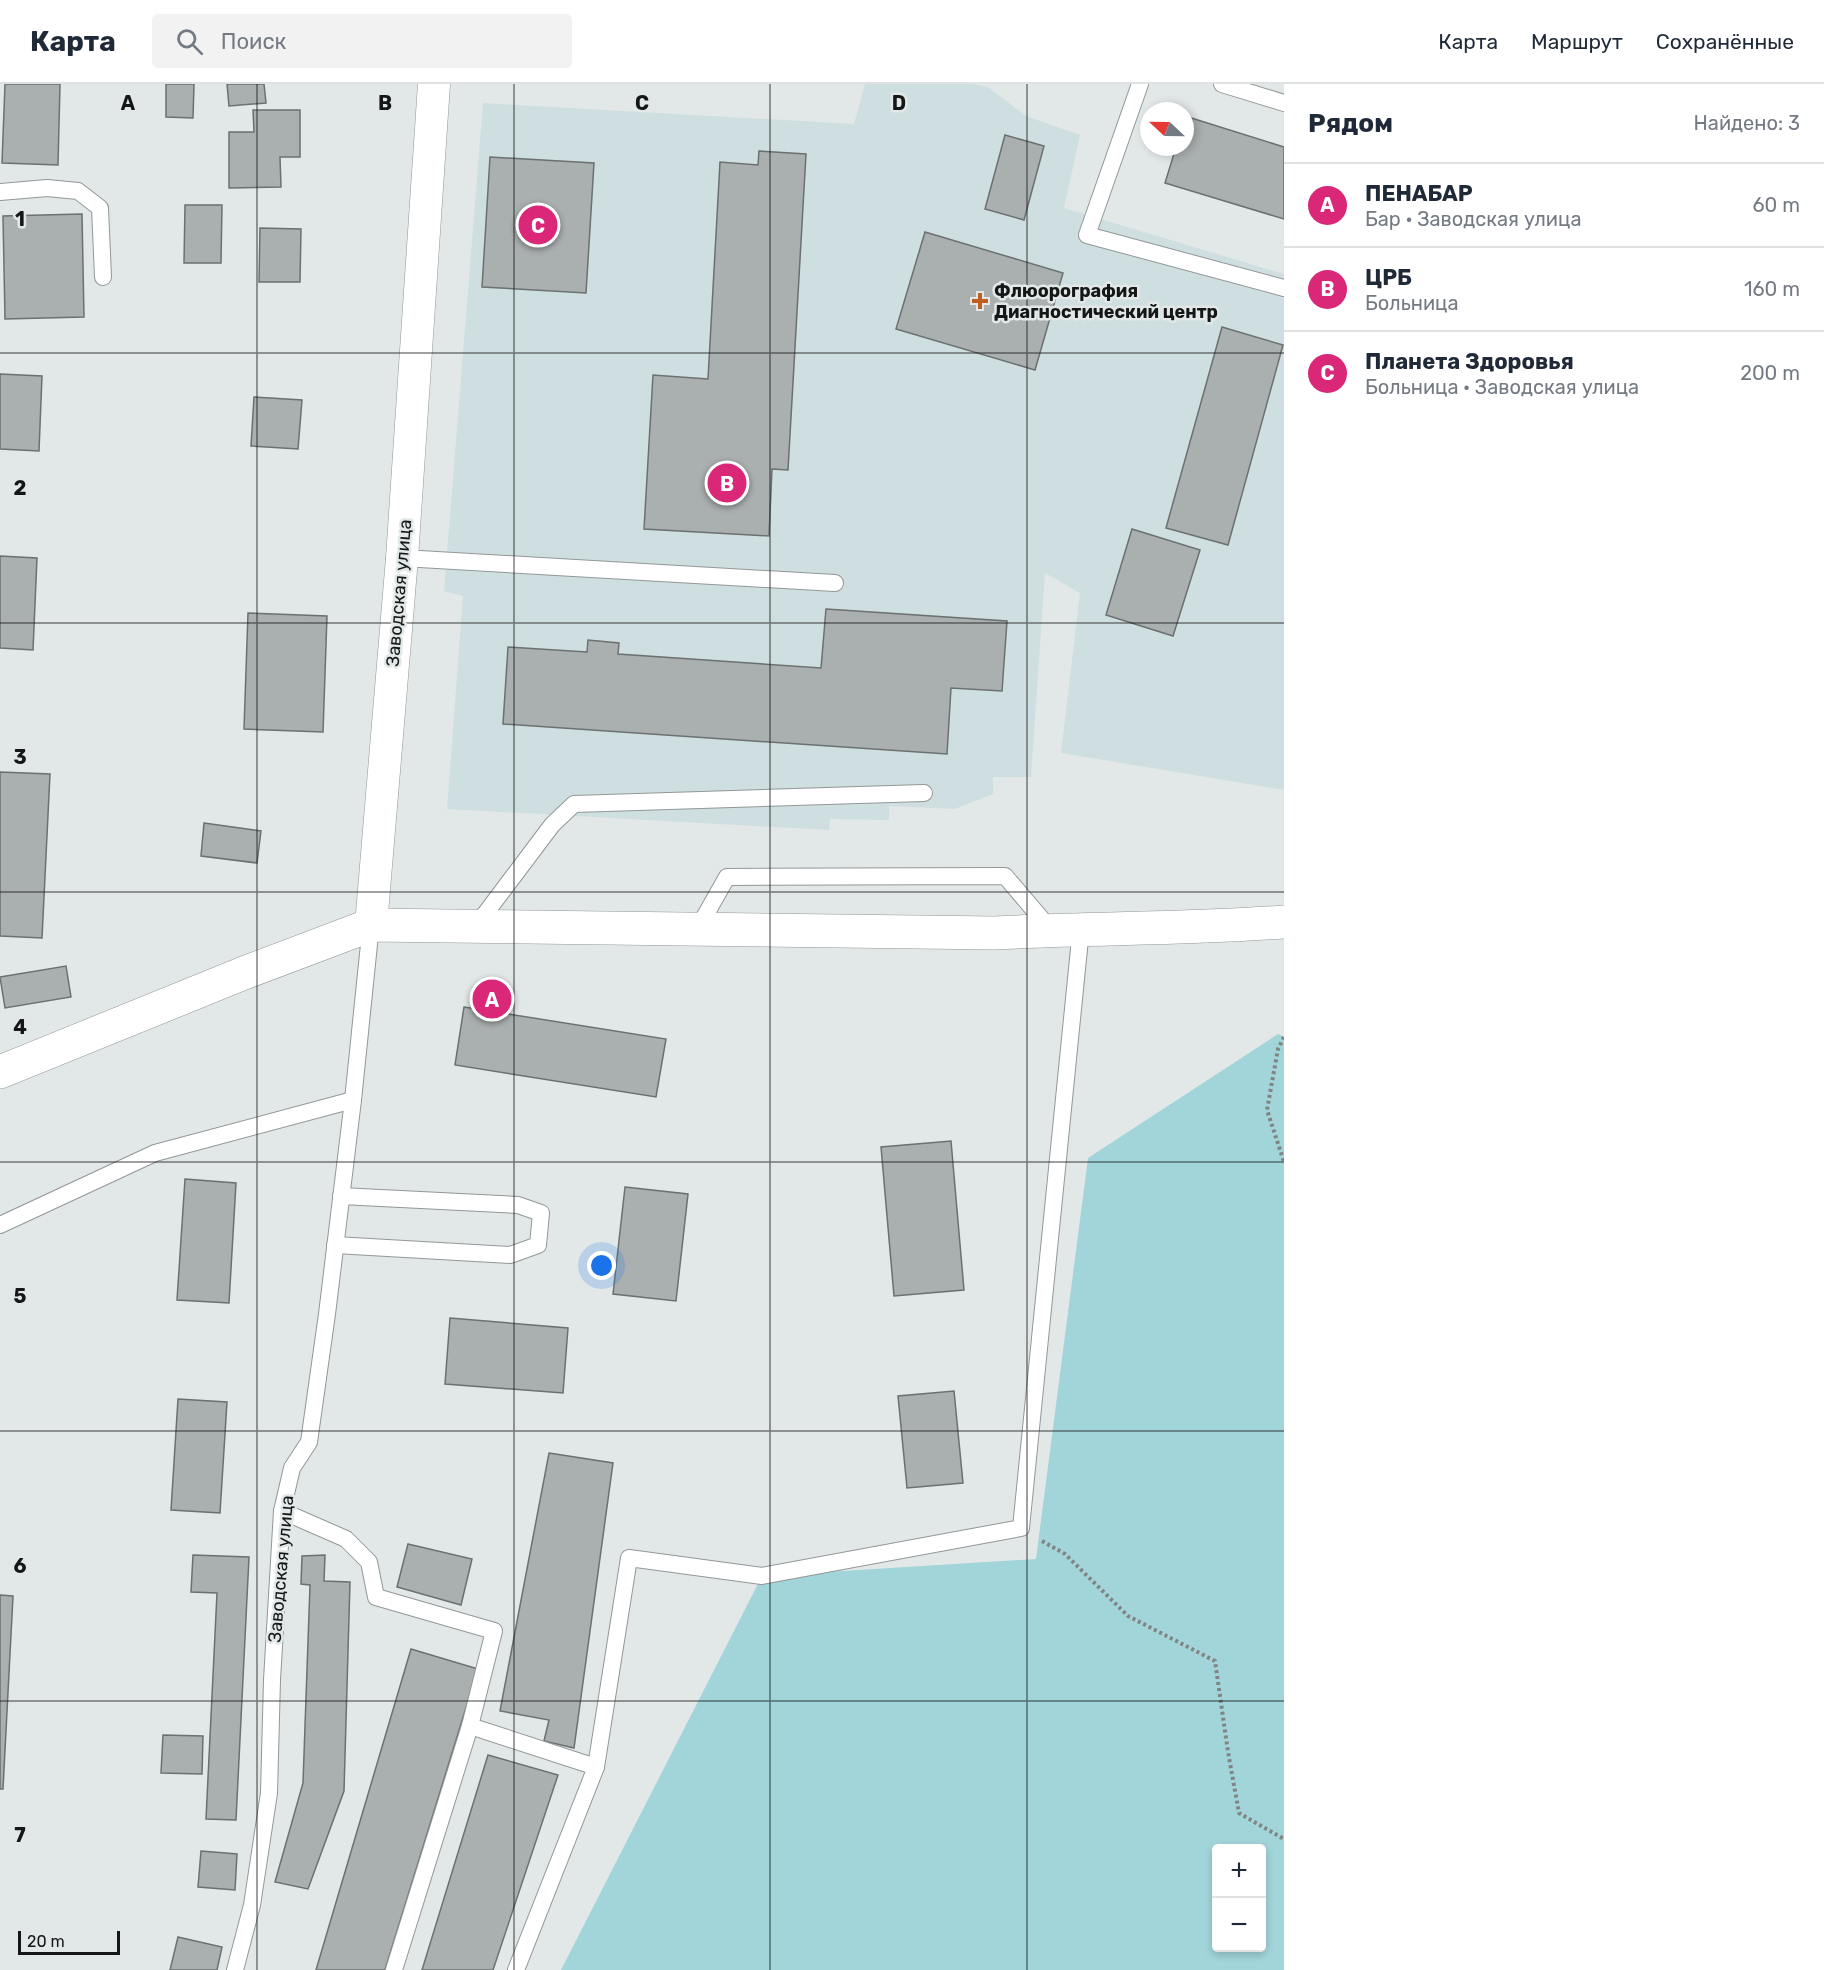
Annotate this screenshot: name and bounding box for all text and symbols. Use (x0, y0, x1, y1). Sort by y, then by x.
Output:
search box (152, 14, 572, 68)
text: Карта (30, 25, 116, 58)
icon: search (173, 25, 206, 58)
text: Поиск (221, 28, 286, 55)
text: Карта (1438, 29, 1498, 54)
text: Маршрут (1531, 29, 1623, 54)
text: Сохранённые (1656, 29, 1794, 54)
text: A (121, 91, 136, 115)
text: B (378, 91, 392, 115)
text: C (635, 91, 649, 115)
text: D (892, 91, 906, 115)
north arrow (1140, 102, 1194, 156)
text: Рядом (1308, 108, 1393, 139)
text: Найдено: 3 (1694, 111, 1800, 135)
text: ПЕНАБАР (1365, 180, 1473, 207)
text: A (1320, 193, 1335, 217)
text: 60 m (1753, 193, 1800, 217)
pin: C (518, 202, 558, 248)
text: 1 (15, 207, 25, 231)
text: Бар · Заводская улица (1365, 207, 1581, 231)
text: ЦРБ (1365, 264, 1412, 291)
text: B (1320, 277, 1335, 301)
text: 160 m (1744, 277, 1800, 301)
place label: Флюорография Диагностический центр (994, 280, 1218, 323)
text: Больница (1365, 291, 1458, 315)
marker: Флюорография Диагностический центр (971, 292, 989, 310)
text: Планета Здоровья (1365, 348, 1574, 375)
text: C (1320, 361, 1335, 385)
text: 200 m (1740, 361, 1800, 385)
text: Больница · Заводская улица (1365, 375, 1639, 399)
pin: B (708, 460, 746, 506)
text: 2 (14, 476, 27, 500)
street label: Заводская улица (382, 518, 416, 668)
text: 3 (13, 745, 27, 769)
pin: A (472, 976, 512, 1022)
text: 4 (13, 1015, 27, 1039)
your location (587, 1251, 616, 1280)
text: 5 (14, 1284, 27, 1308)
street label: Заводская улица (264, 1494, 298, 1644)
text: 6 (13, 1554, 27, 1578)
text: 7 (14, 1823, 26, 1847)
map controls (1212, 1844, 1266, 1952)
button: + (1212, 1844, 1266, 1898)
button: − (1212, 1898, 1266, 1952)
scale bar (18, 1928, 120, 1956)
text: 20 m (27, 1932, 65, 1951)

